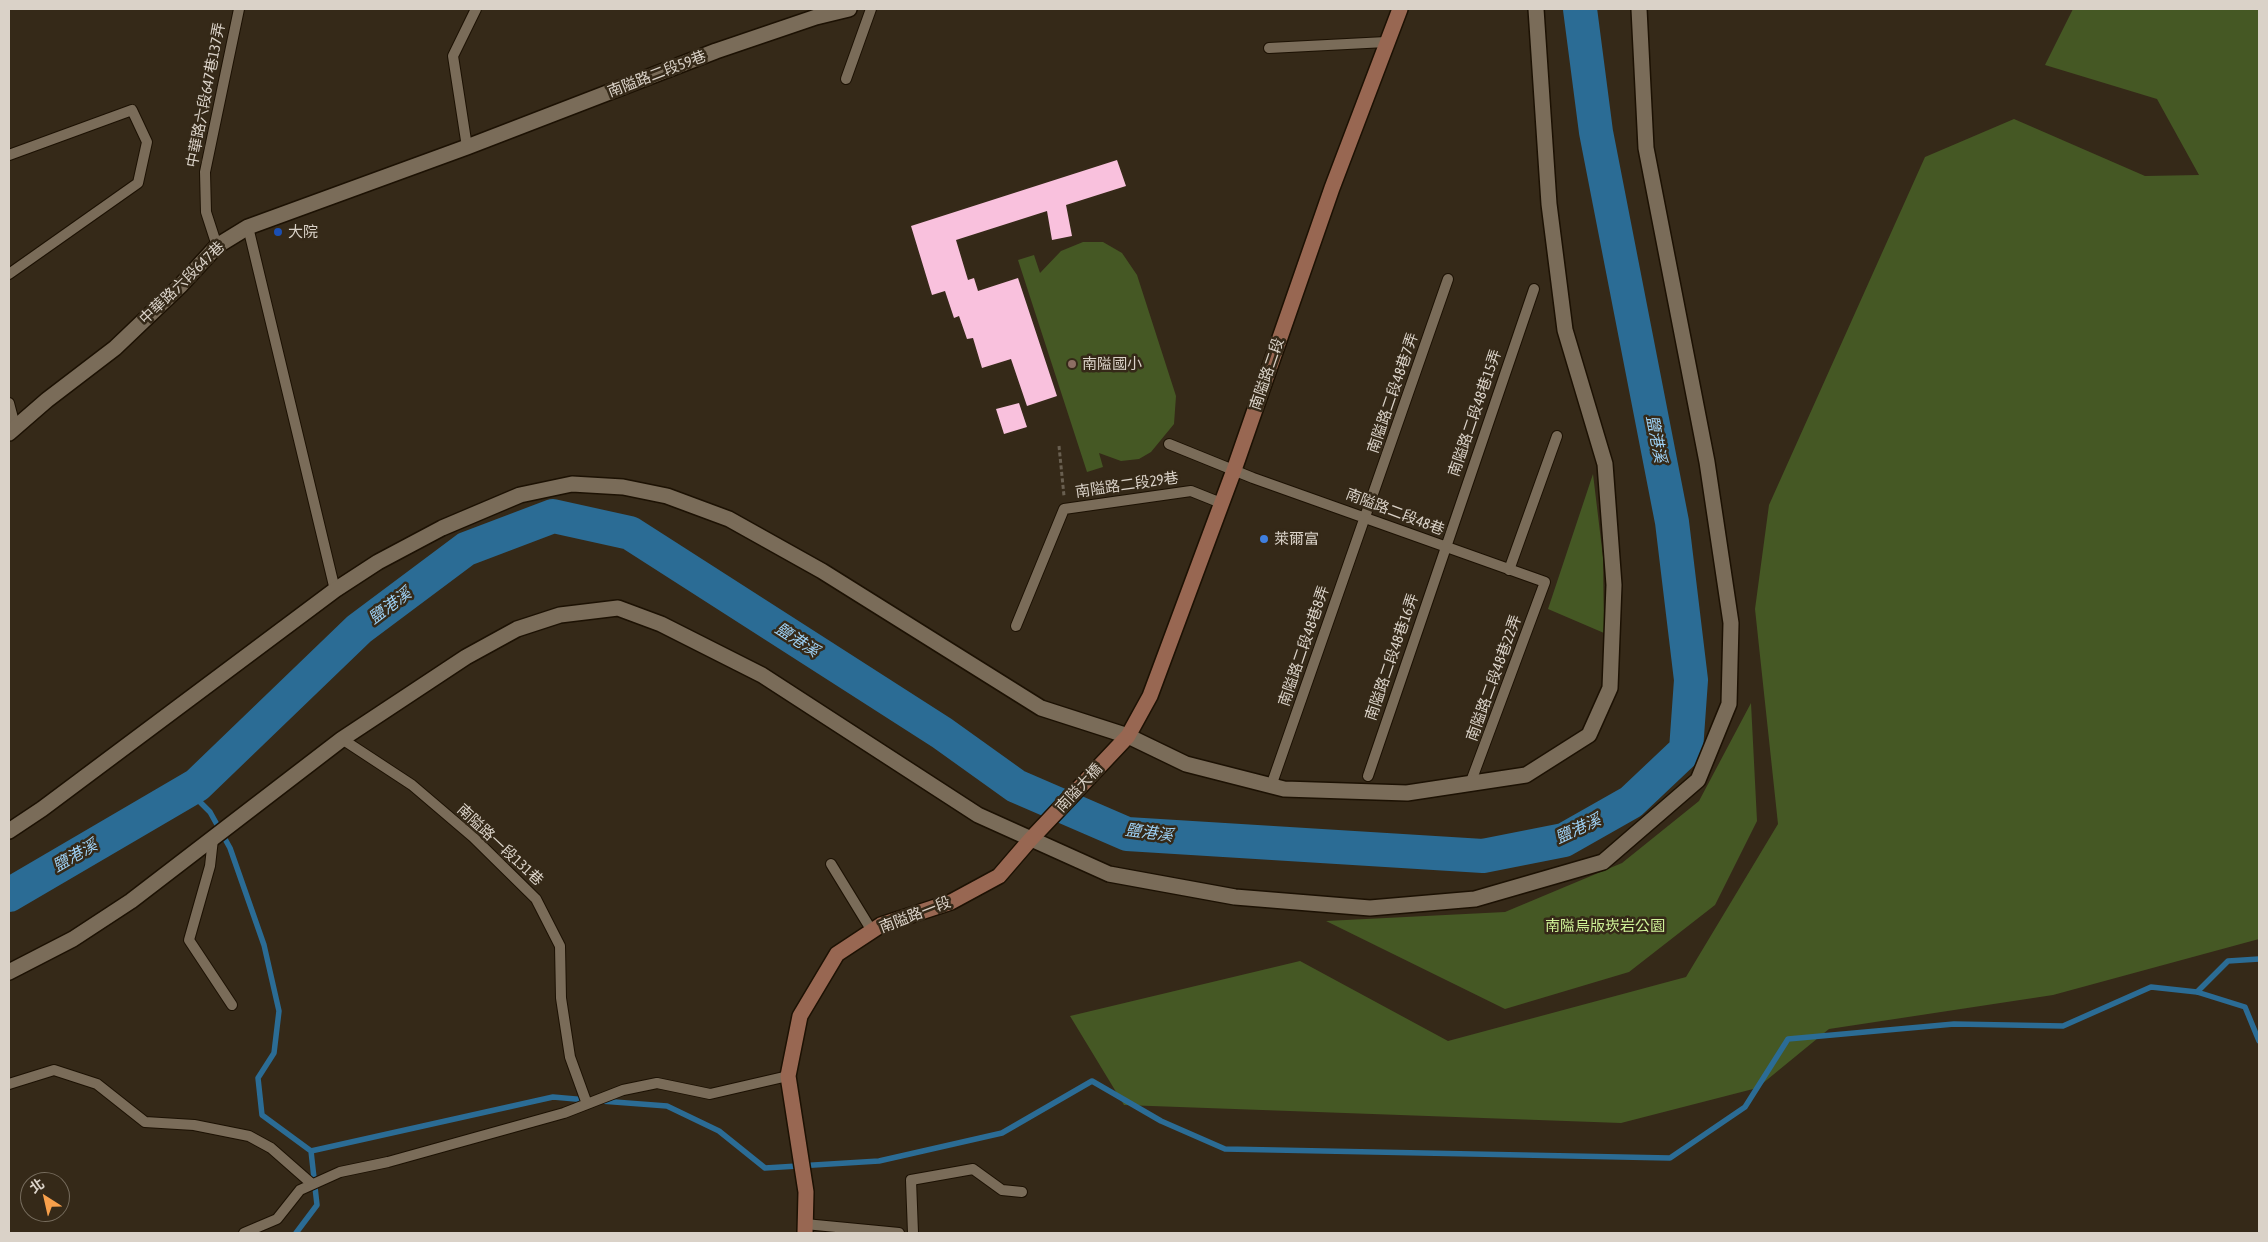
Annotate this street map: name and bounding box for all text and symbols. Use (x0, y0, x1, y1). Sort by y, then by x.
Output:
street label: 中華路六段647巷137弄 (183, 21, 229, 169)
street label: 南隘路二段59巷 (605, 47, 709, 101)
place label: 大院 (288, 223, 318, 241)
marker: 大院 (272, 226, 284, 238)
street label: 中華路六段647巷 (136, 238, 228, 328)
street label: 南隘路二段48巷7弄 (1364, 330, 1422, 456)
street label: 南隘路二段 (1246, 336, 1288, 412)
street label: 南隘路二段48巷15弄 (1445, 347, 1505, 479)
place label: 南隘國小 (1082, 355, 1142, 373)
marker: 南隘國小 (1066, 358, 1078, 370)
water label: 鹽港溪 (1642, 414, 1670, 464)
street label: 南隘路二段29巷 (1074, 469, 1180, 501)
street label: 南隘路二段48巷 (1343, 485, 1447, 539)
place label: 萊爾富 (1274, 530, 1319, 548)
marker: 萊爾富 (1258, 533, 1270, 545)
street label: 南隘路二段48巷8弄 (1275, 583, 1333, 709)
water label: 鹽港溪 (365, 584, 415, 628)
street label: 南隘路二段48巷16弄 (1362, 591, 1422, 723)
street label: 南隘路二段48巷22弄 (1463, 612, 1525, 744)
water label: 鹽港溪 (772, 619, 822, 661)
street label: 南隘大橋 (1052, 760, 1106, 816)
street label: 南隘路一段131巷 (453, 801, 547, 889)
water label: 鹽港溪 (1552, 810, 1604, 848)
water label: 鹽港溪 (1124, 821, 1174, 845)
water label: 鹽港溪 (49, 836, 101, 876)
street label: 南隘路一段 (877, 893, 953, 937)
park label: 南隘烏版崁岩公園 (1545, 917, 1665, 935)
north arrow (20, 1172, 70, 1222)
text: 北 (27, 1175, 47, 1196)

